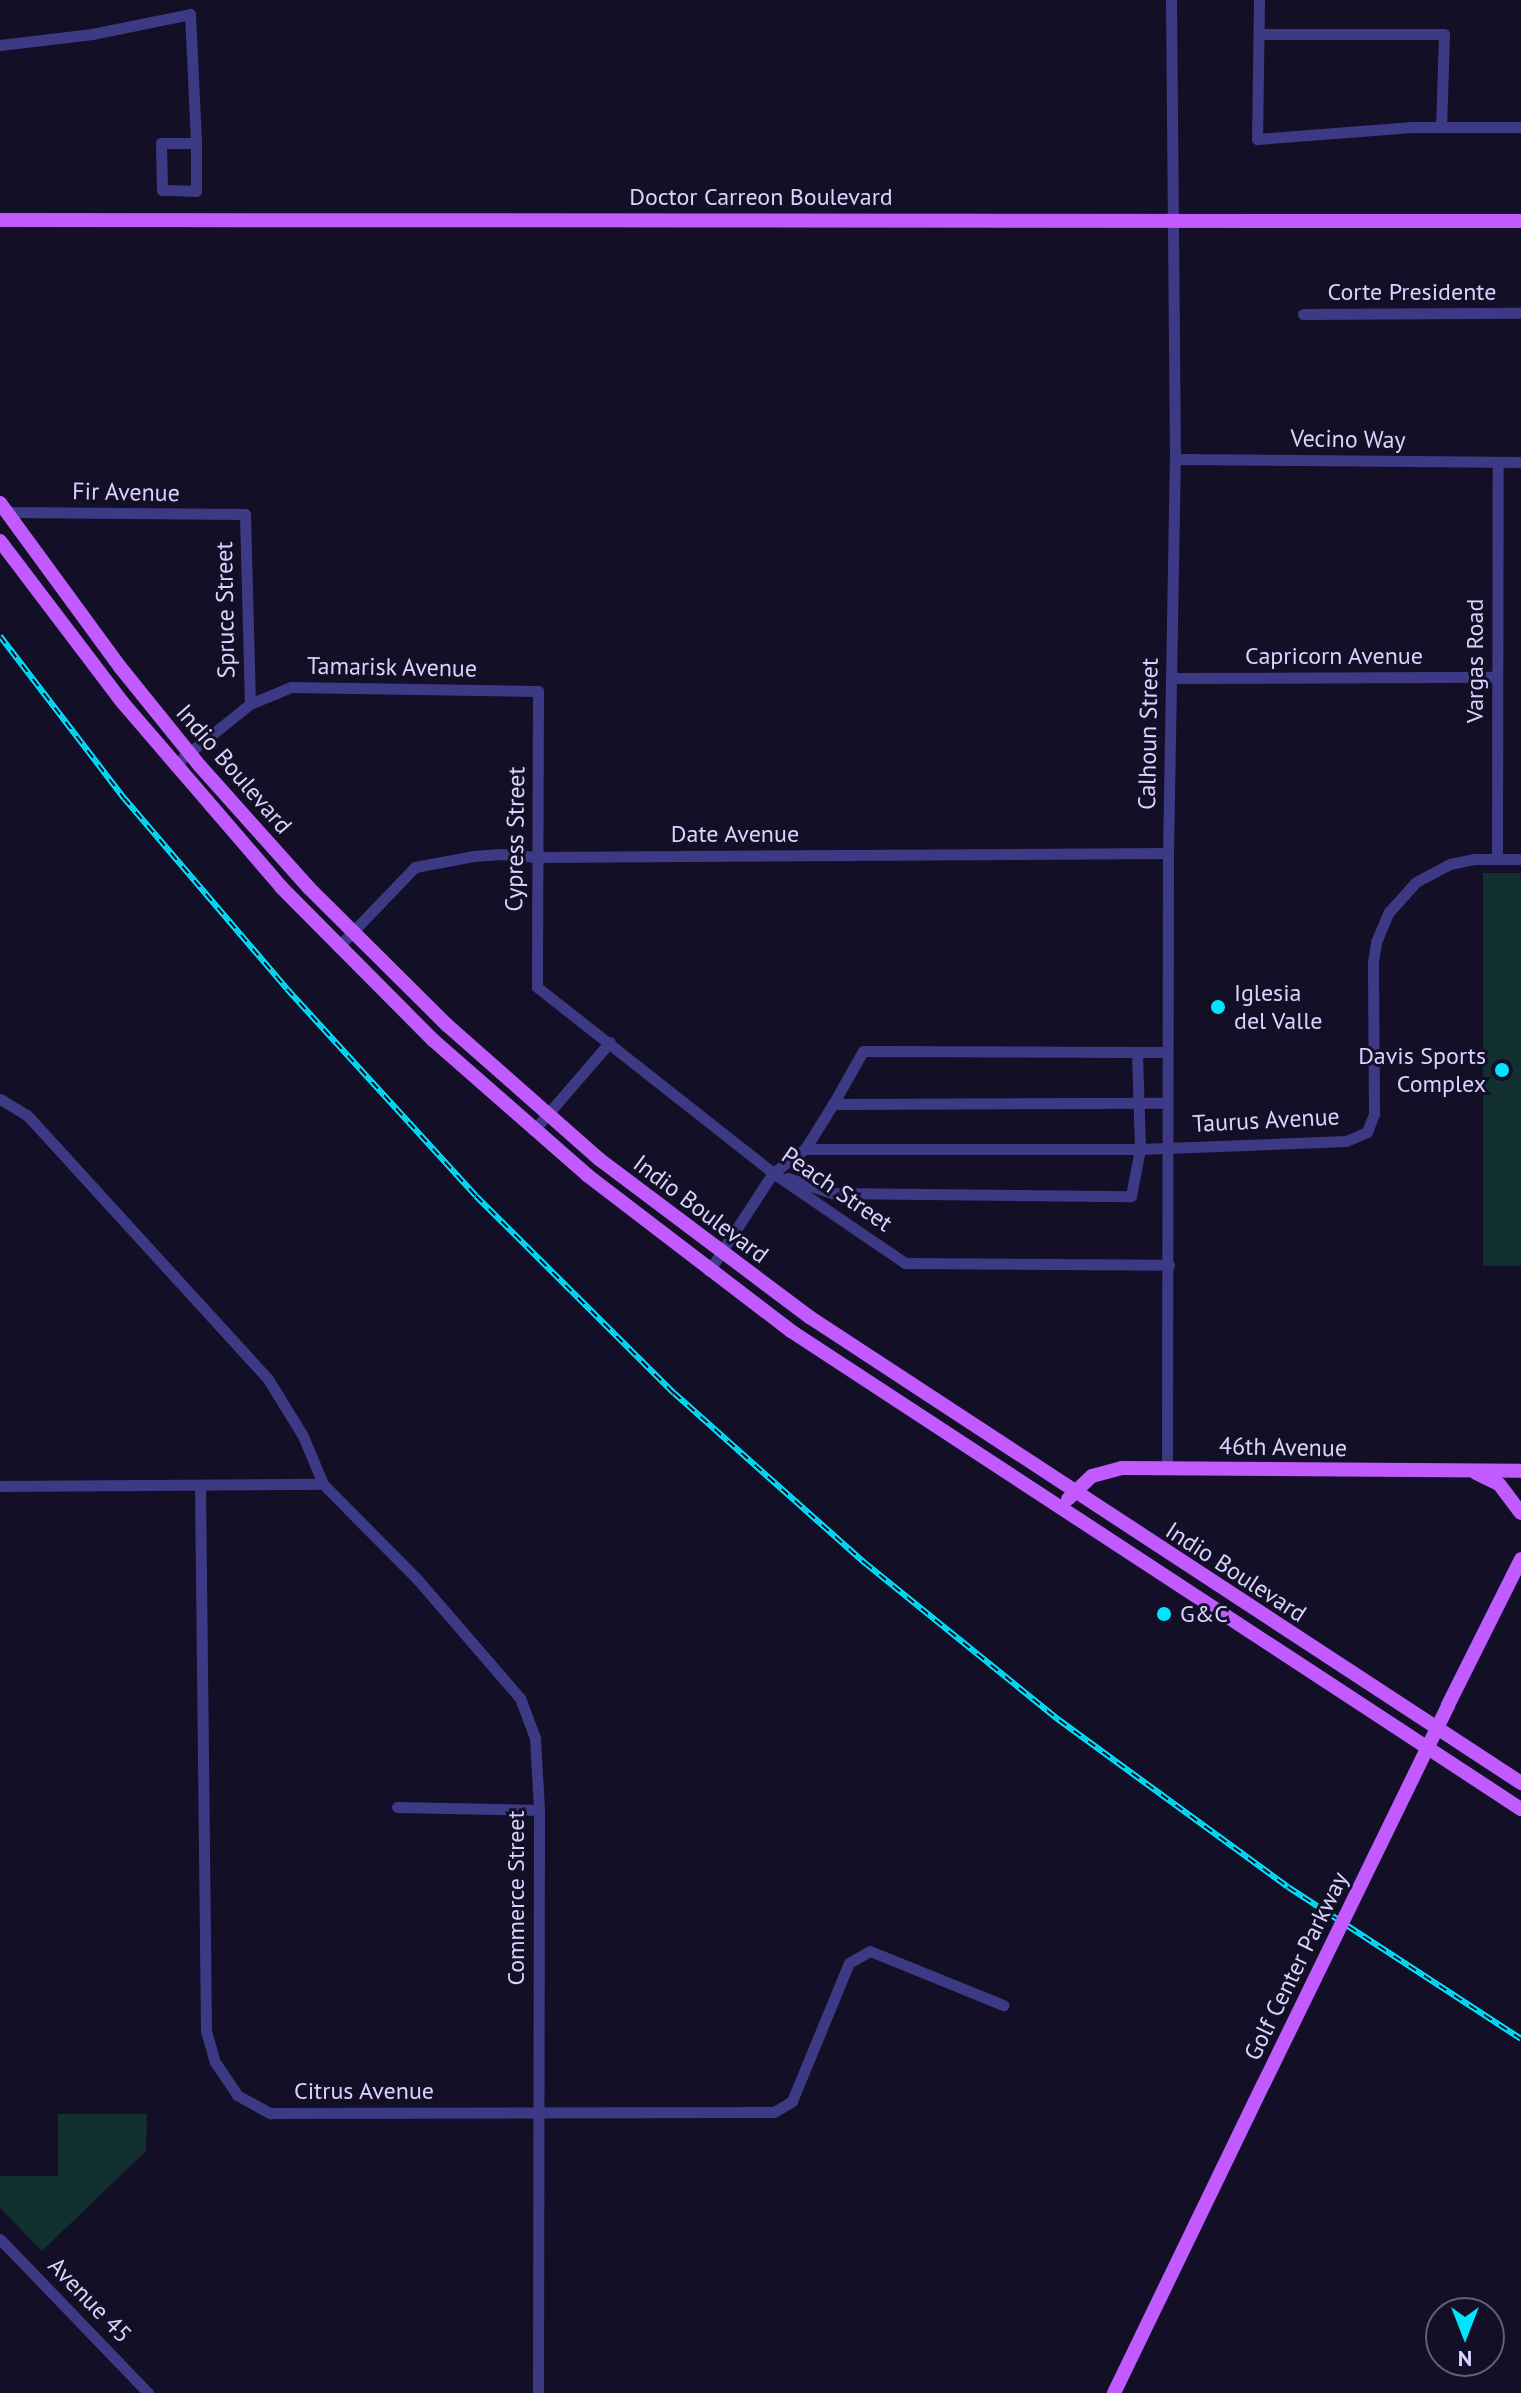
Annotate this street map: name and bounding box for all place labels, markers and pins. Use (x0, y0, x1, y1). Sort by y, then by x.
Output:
place label: Iglesia del Valle (1234, 979, 1323, 1035)
marker: Iglesia del Valle (1209, 998, 1227, 1016)
place label: Davis Sports Complex (1358, 1042, 1486, 1098)
marker: Davis Sports Complex (1493, 1061, 1511, 1079)
place label: G&C (1180, 1600, 1228, 1628)
marker: G&C (1155, 1605, 1173, 1623)

